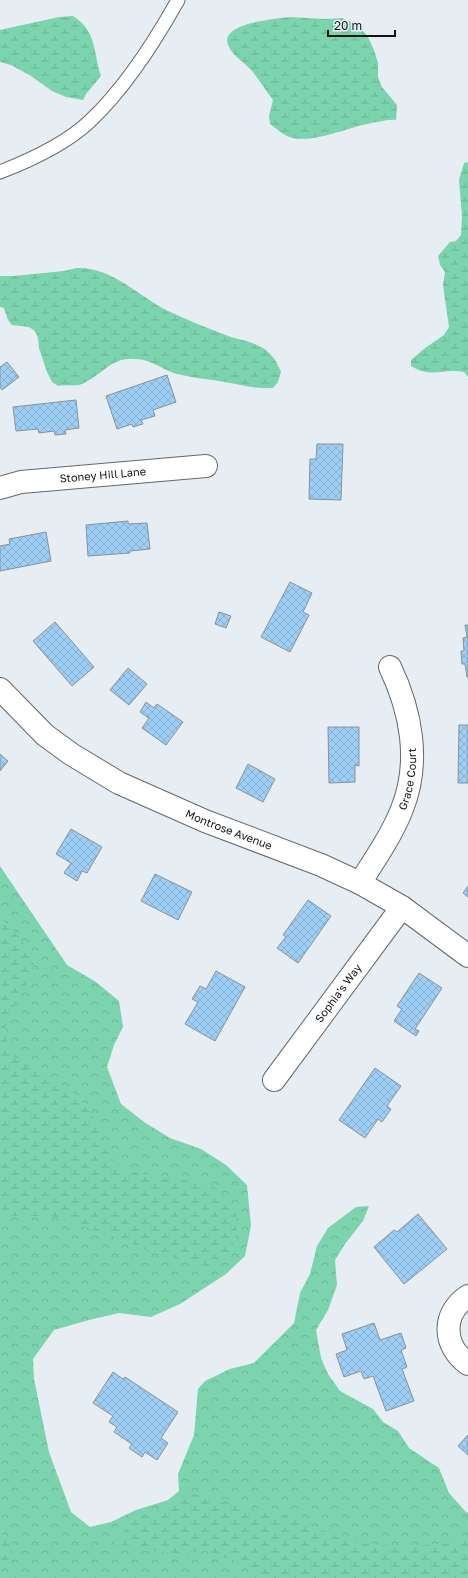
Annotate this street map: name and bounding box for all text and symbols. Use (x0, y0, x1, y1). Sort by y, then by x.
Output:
scale bar (328, 12, 395, 38)
text: 20 m (334, 18, 362, 33)
street label: Stoney Hill Lane (59, 464, 147, 485)
street label: Grace Court (395, 748, 418, 812)
street label: Montrose Avenue (184, 806, 274, 852)
street label: Sophia's Way (312, 961, 364, 1025)

